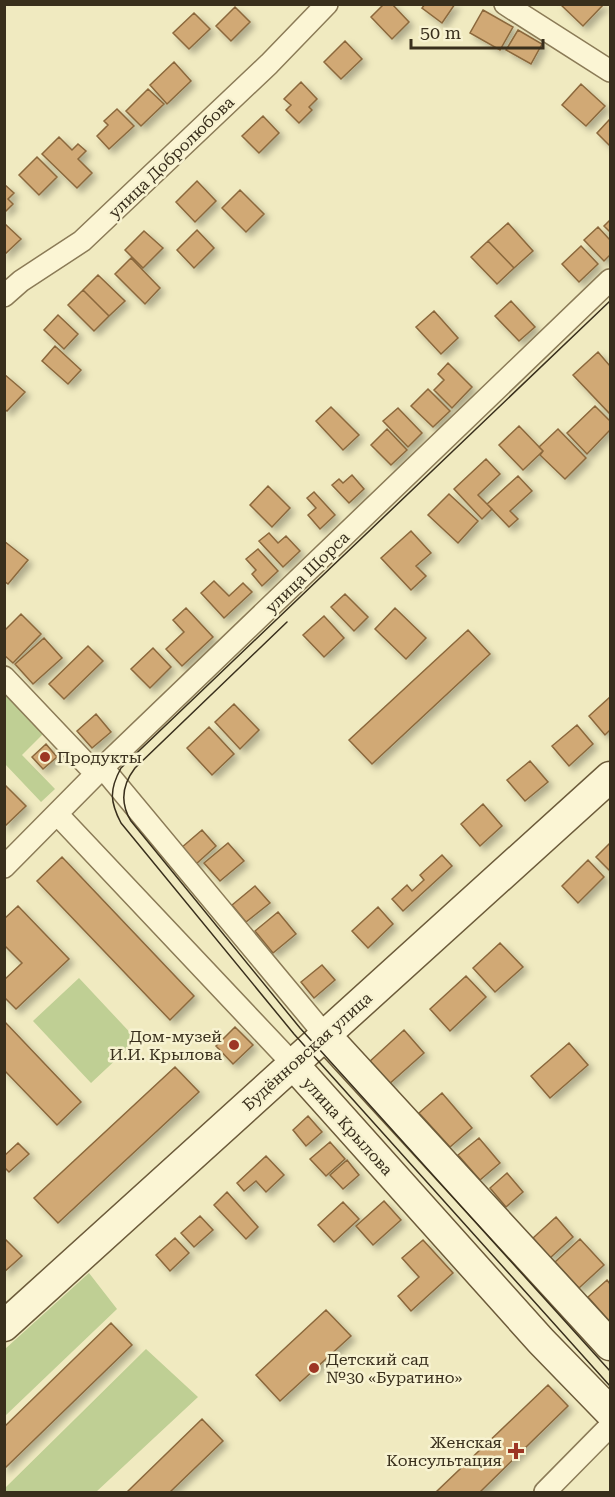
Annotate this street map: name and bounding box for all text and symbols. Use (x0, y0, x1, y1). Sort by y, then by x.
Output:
scale bar (411, 12, 543, 50)
text: 50 m (420, 22, 461, 43)
street label: улица Добролюбова (105, 92, 238, 222)
street label: улица Щорса (262, 527, 353, 617)
place label: Продукты (57, 748, 142, 767)
marker: Продукты (38, 750, 52, 764)
street label: Будённовская улица (239, 988, 376, 1114)
place label: Дом-музей И.И. Крылова (110, 1027, 222, 1064)
marker: Дом-музей И.И. Крылова (227, 1038, 241, 1052)
street label: улица Крылова (299, 1073, 397, 1180)
place label: Детский сад №30 «Буратино» (326, 1350, 463, 1387)
marker: Детский сад №30 «Буратино» (307, 1361, 321, 1375)
place label: Женская Консультация (386, 1433, 502, 1470)
marker: Женская Консультация (507, 1442, 525, 1460)

